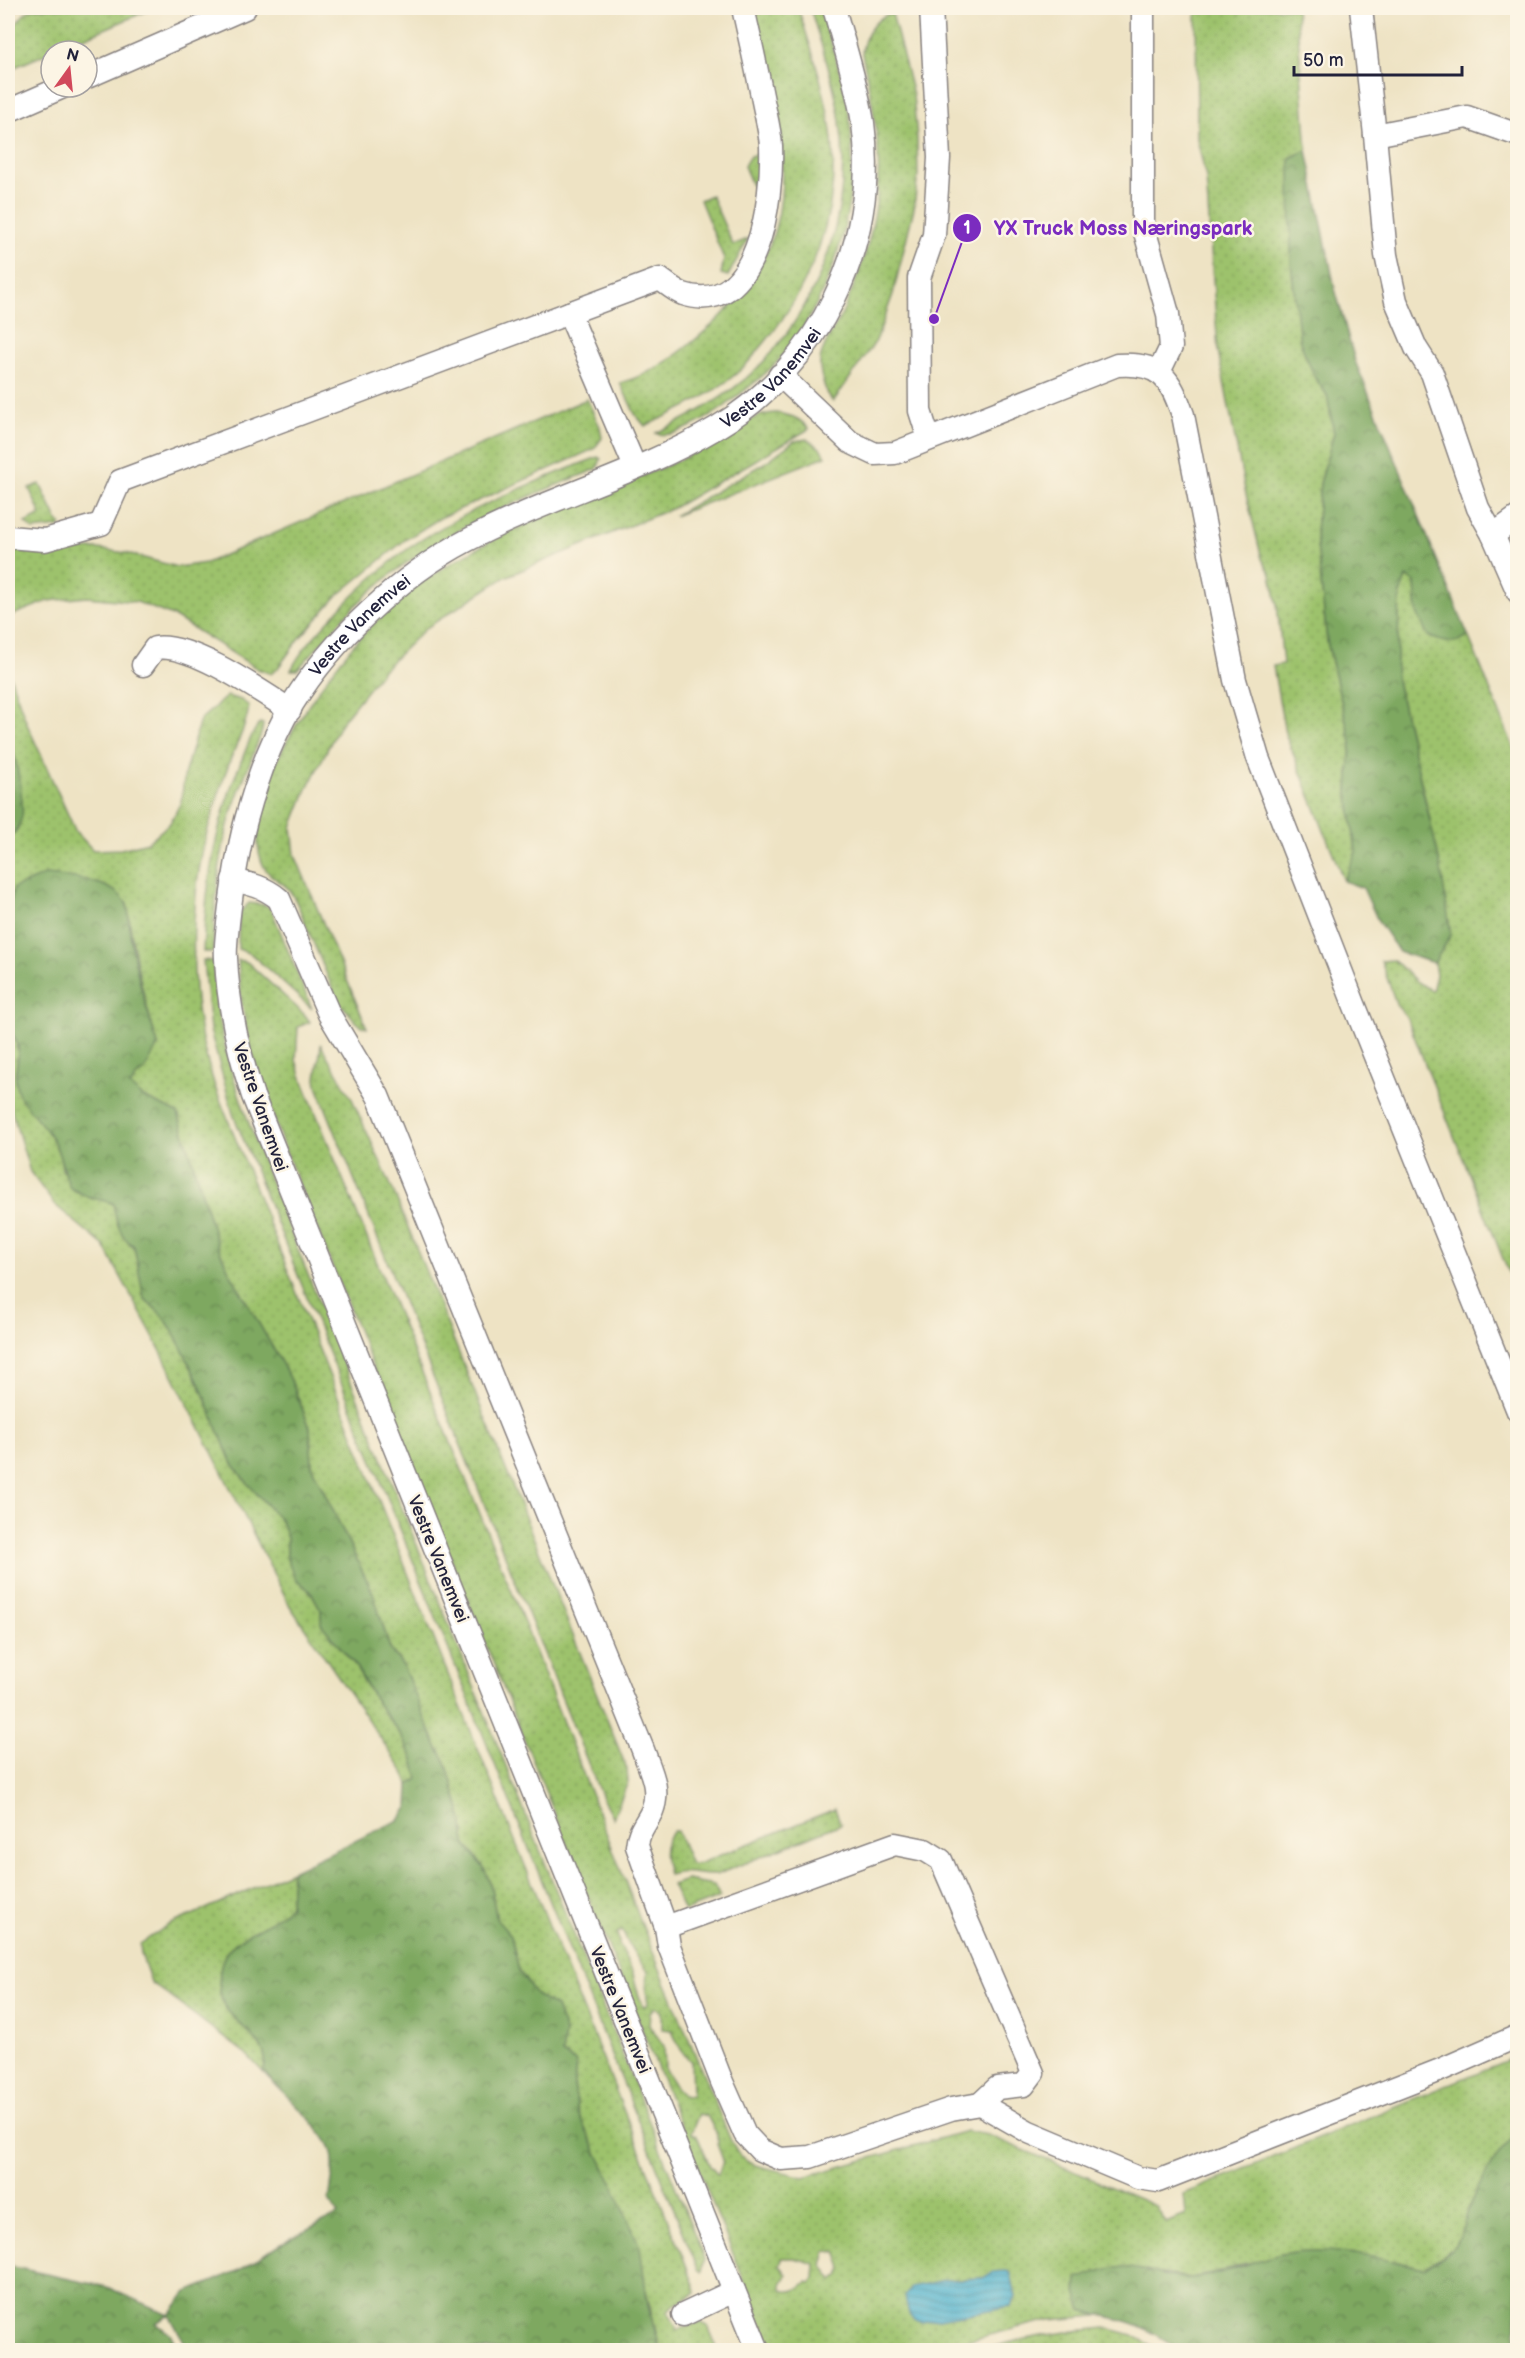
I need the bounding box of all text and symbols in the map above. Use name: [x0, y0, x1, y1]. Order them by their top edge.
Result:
north arrow: [39, 39, 99, 99]
scale bar: [1294, 39, 1462, 77]
text: N: [64, 45, 81, 67]
text: 50 m: [1303, 50, 1344, 71]
callout: YX Truck Moss Næringspark: [952, 209, 1264, 247]
text: YX Truck Moss Næringspark: [994, 217, 1253, 241]
text: 1: [963, 218, 971, 239]
street label: Vestre Vanemvei: [717, 324, 826, 433]
street label: Vestre Vanemvei: [305, 570, 415, 680]
street label: Vestre Vanemvei: [228, 1040, 292, 1174]
street label: Vestre Vanemvei: [403, 1493, 473, 1625]
street label: Vestre Vanemvei: [585, 1944, 655, 2076]

